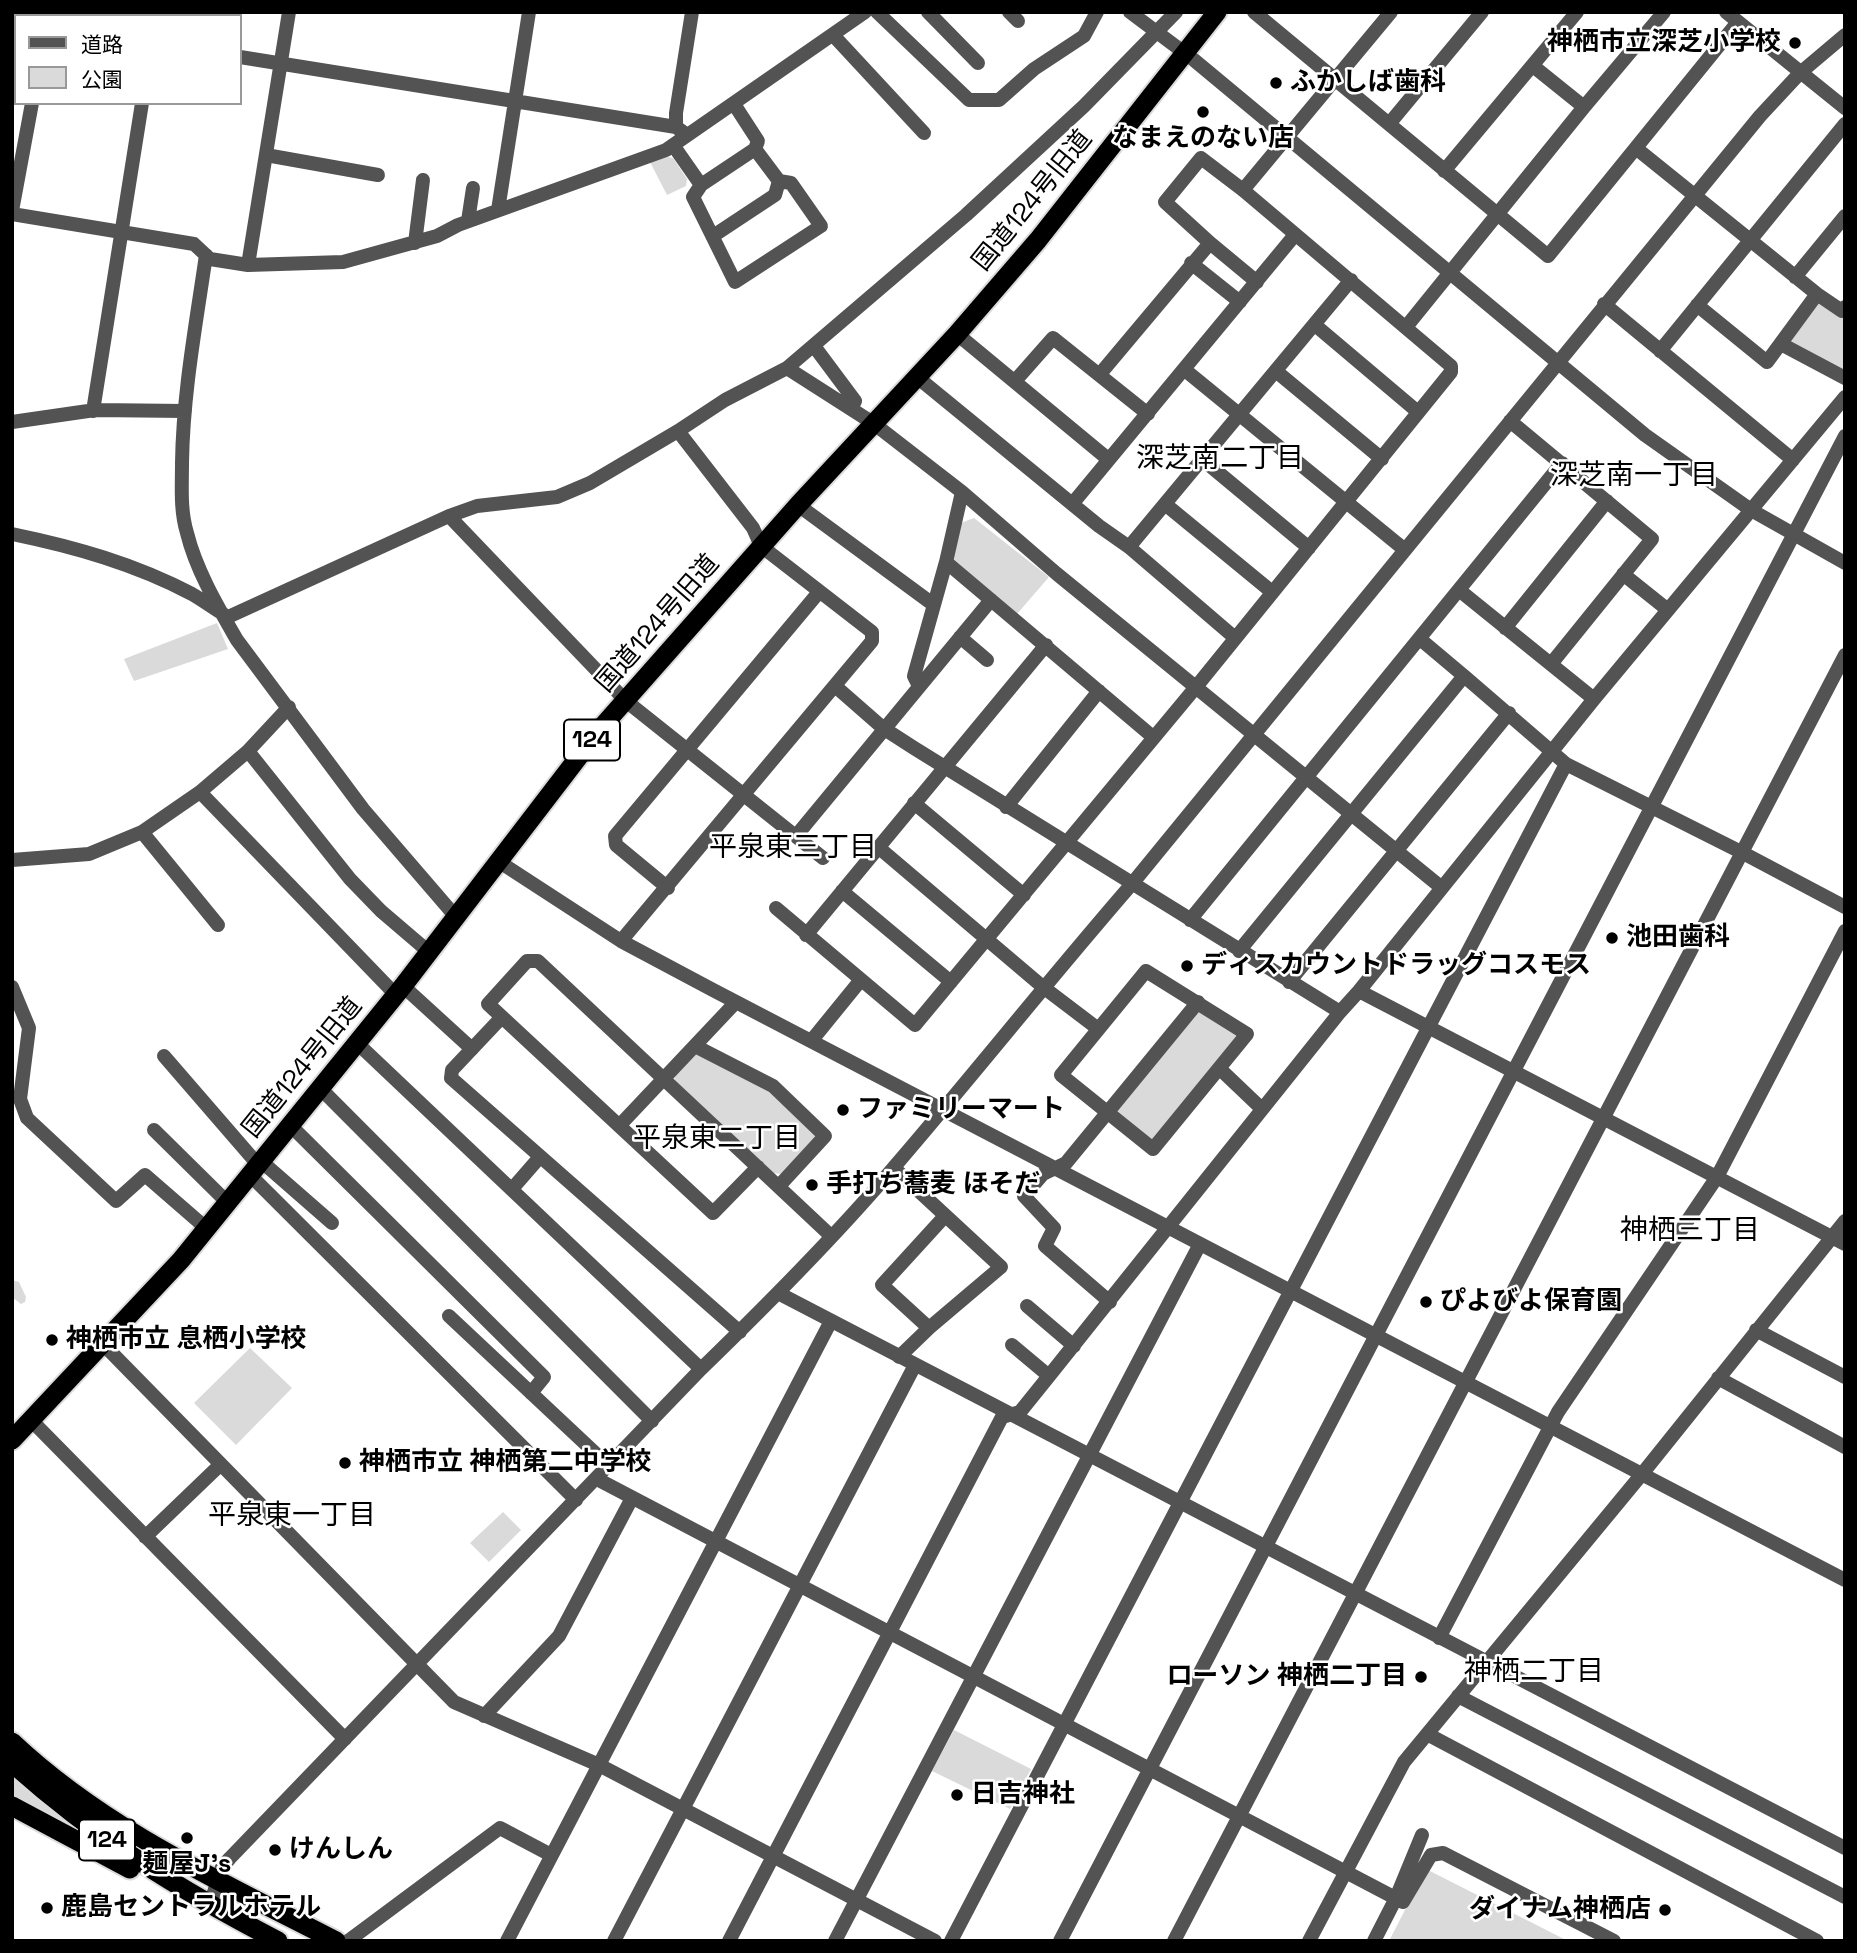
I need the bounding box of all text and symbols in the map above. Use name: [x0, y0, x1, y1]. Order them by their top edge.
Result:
legend: [14, 14, 242, 105]
place label: 神栖市立深芝小学校: [1547, 27, 1781, 59]
text: 道路: [81, 31, 123, 58]
marker: 神栖市立深芝小学校: [1787, 35, 1803, 51]
text: 公園: [81, 66, 123, 93]
place label: ふかしば歯科: [1290, 67, 1446, 99]
marker: ふかしば歯科: [1268, 75, 1284, 91]
marker: なまえのない店: [1195, 104, 1211, 120]
place label: なまえのない店: [1112, 123, 1294, 155]
street label: 国道124号旧道: [967, 124, 1099, 278]
district label: 深芝南二丁目: [1136, 442, 1304, 476]
district label: 深芝南一丁目: [1550, 459, 1718, 493]
street label: 国道124号旧道: [590, 549, 726, 699]
road number: 124: [564, 720, 620, 760]
district label: 平泉東三丁目: [709, 831, 877, 865]
place label: 池田歯科: [1626, 922, 1730, 954]
marker: 池田歯科: [1604, 930, 1620, 946]
place label: ディスカウントドラッグコスモス: [1201, 950, 1591, 982]
marker: ディスカウントドラッグコスモス: [1179, 958, 1195, 974]
street label: 国道124号旧道: [237, 991, 369, 1145]
place label: ファミリーマート: [857, 1094, 1065, 1126]
marker: ファミリーマート: [835, 1102, 851, 1118]
district label: 平泉東二丁目: [633, 1122, 801, 1156]
place label: 手打ち蕎麦 ほそだ: [826, 1169, 1041, 1201]
marker: 手打ち蕎麦 ほそだ: [804, 1177, 820, 1193]
district label: 神栖三丁目: [1620, 1214, 1760, 1248]
place label: ぴよびよ保育園: [1440, 1286, 1622, 1318]
marker: ぴよびよ保育園: [1418, 1294, 1434, 1310]
place label: 神栖市立 息栖小学校: [66, 1324, 307, 1356]
marker: 神栖市立 息栖小学校: [44, 1332, 60, 1348]
place label: 神栖市立 神栖第二中学校: [359, 1447, 652, 1479]
marker: 神栖市立 神栖第二中学校: [337, 1455, 353, 1471]
district label: 平泉東一丁目: [208, 1499, 376, 1533]
district label: 神栖二丁目: [1464, 1655, 1604, 1689]
place label: ローソン 神栖二丁目: [1166, 1661, 1407, 1693]
marker: ローソン 神栖二丁目: [1413, 1669, 1429, 1685]
place label: 日吉神社: [971, 1779, 1075, 1811]
marker: 日吉神社: [949, 1787, 965, 1803]
road number: 124: [79, 1819, 135, 1860]
marker: 麺屋J's: [179, 1830, 195, 1846]
place label: けんしん: [289, 1834, 393, 1866]
marker: けんしん: [267, 1842, 283, 1858]
place label: 麺屋J's: [143, 1849, 231, 1881]
place label: 鹿島セントラルホテル: [61, 1892, 321, 1924]
place label: ダイナム神栖店: [1469, 1894, 1651, 1926]
marker: 鹿島セントラルホテル: [39, 1900, 55, 1916]
marker: ダイナム神栖店: [1657, 1902, 1673, 1918]

